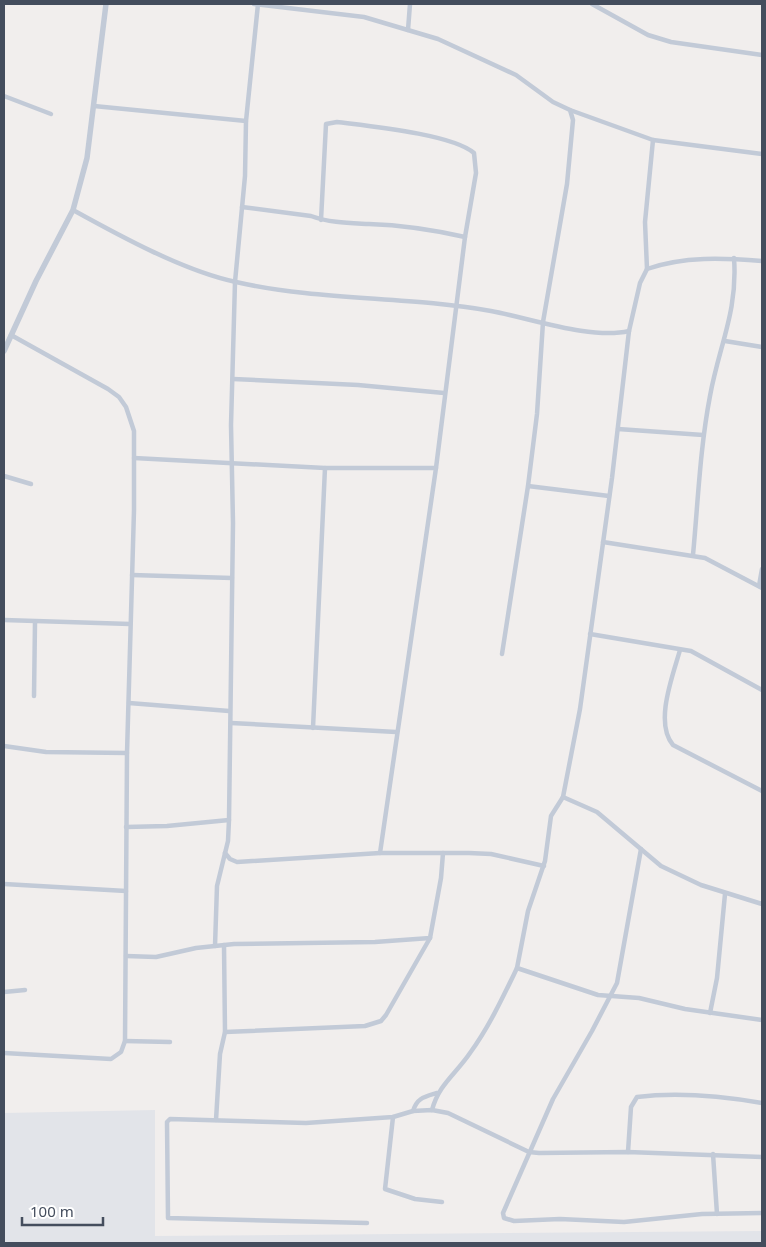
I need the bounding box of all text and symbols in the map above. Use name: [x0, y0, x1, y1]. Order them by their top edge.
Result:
scale bar: [22, 1194, 104, 1226]
text: 100 m: [30, 1201, 74, 1221]

